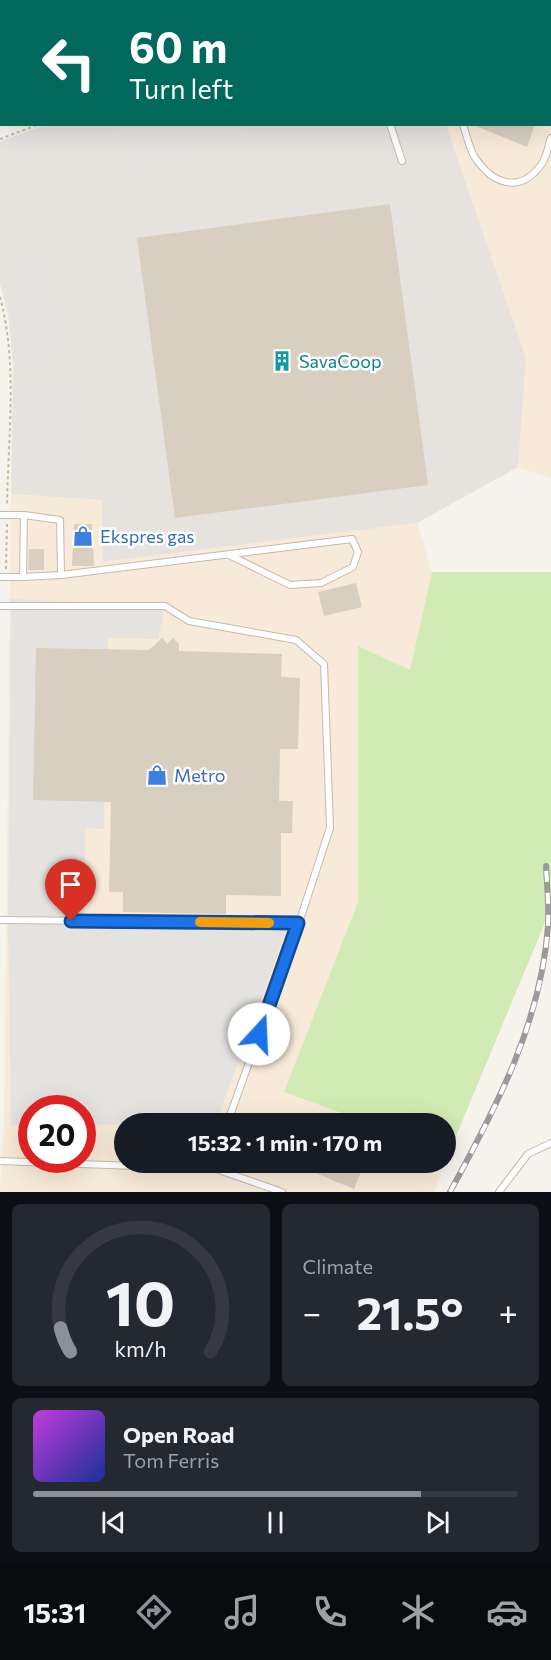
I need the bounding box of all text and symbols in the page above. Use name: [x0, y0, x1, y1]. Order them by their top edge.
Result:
text: 60 m: [129, 20, 228, 72]
icon: left: [30, 24, 108, 102]
text: Turn left: [129, 72, 233, 105]
building icon: SavaCoop: [270, 349, 294, 373]
place label: SavaCoop: [299, 350, 382, 372]
shop icon: Ekspres gas: [71, 524, 95, 548]
place label: Ekspres gas: [100, 525, 195, 547]
shop icon: Metro: [145, 763, 169, 787]
place label: Metro: [174, 764, 226, 786]
pin: [45, 859, 96, 921]
icon: arrive: [54, 868, 87, 901]
position arrow: [227, 1002, 291, 1066]
speed limit sign: 20: [18, 1095, 96, 1173]
text: 15:32 · 1 min · 170 m: [188, 1129, 382, 1156]
text: Climate: [303, 1254, 373, 1278]
text: 10: [106, 1263, 176, 1339]
text: 21.5°: [356, 1284, 463, 1339]
text: −: [303, 1291, 321, 1332]
text: +: [499, 1291, 518, 1332]
text: km/h: [115, 1335, 167, 1361]
text: Open Road: [123, 1421, 234, 1448]
text: Tom Ferris: [123, 1448, 219, 1472]
icon: previous: [97, 1506, 130, 1539]
icon: pause: [259, 1506, 292, 1539]
icon: next: [421, 1506, 454, 1539]
icon: directions: [133, 1591, 175, 1633]
icon: music: [221, 1591, 263, 1633]
icon: phone: [309, 1591, 351, 1633]
icon: climate: [397, 1591, 439, 1633]
icon: car: [486, 1591, 528, 1633]
text: 15:31: [23, 1596, 86, 1629]

